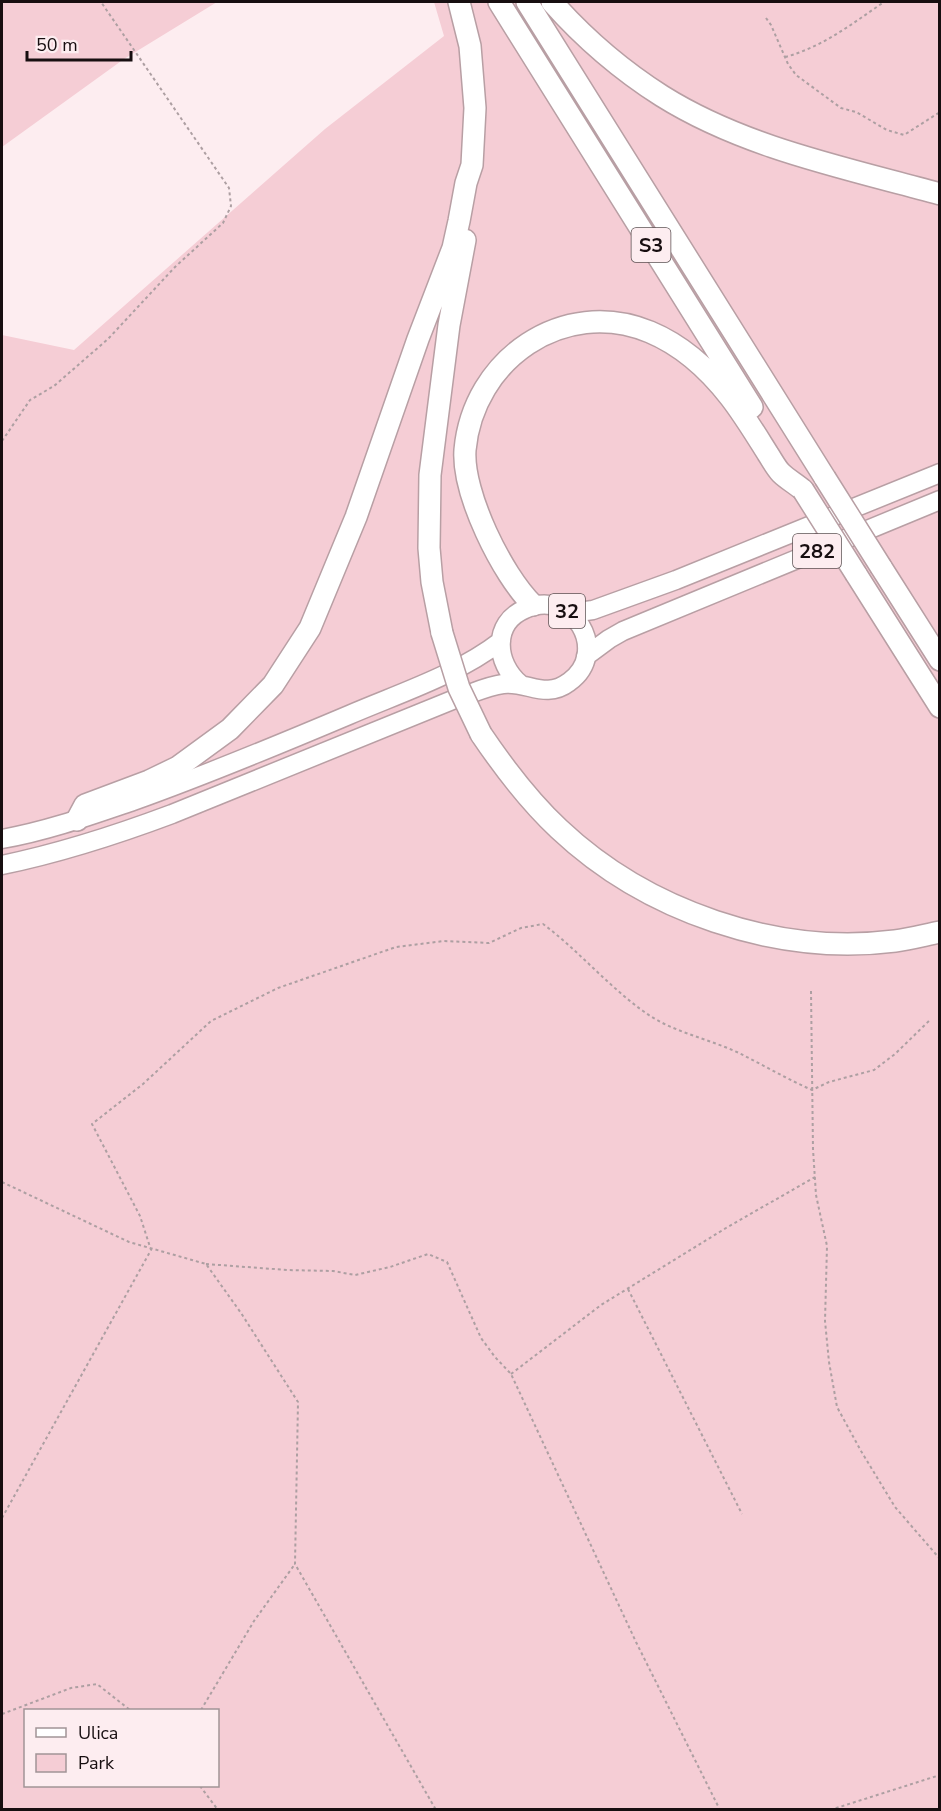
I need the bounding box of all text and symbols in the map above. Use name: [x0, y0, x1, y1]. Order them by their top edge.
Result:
scale bar: [27, 24, 130, 62]
text: 50 m: [36, 33, 78, 57]
road number: S3: [632, 228, 670, 262]
road number: 282: [793, 534, 841, 568]
road number: 32: [549, 594, 585, 628]
legend: [24, 1709, 219, 1787]
text: Ulica: [78, 1721, 118, 1745]
text: Park: [78, 1751, 115, 1775]

